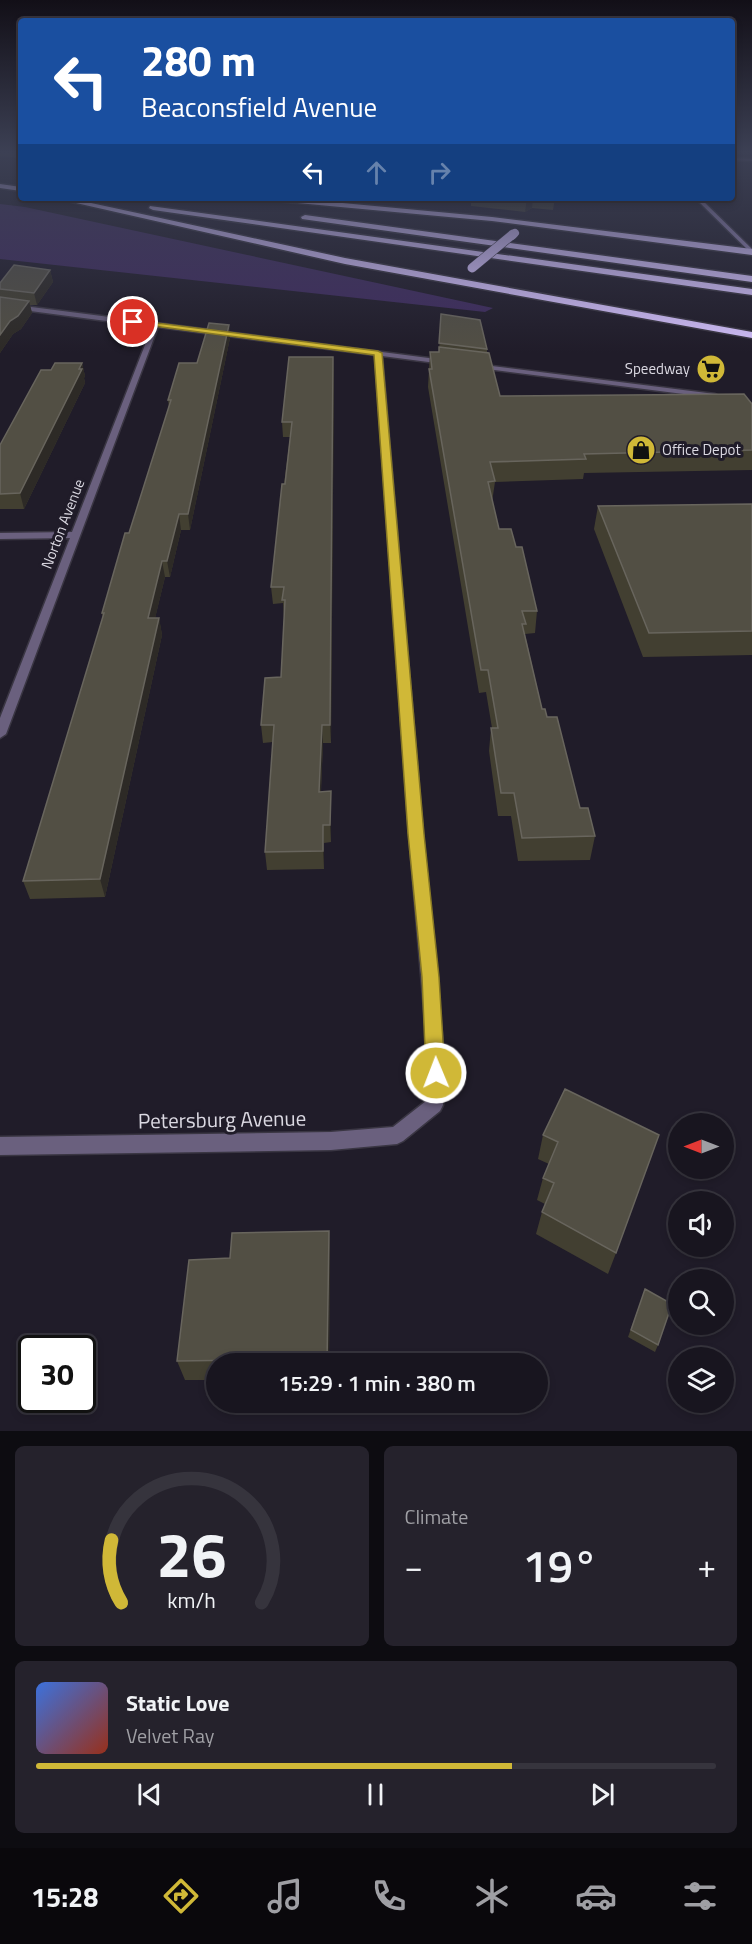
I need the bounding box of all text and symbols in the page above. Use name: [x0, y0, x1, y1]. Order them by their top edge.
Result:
text: 280 m: [141, 28, 256, 92]
icon: left: [42, 42, 120, 120]
text: Beaconsfield Avenue: [141, 86, 377, 127]
icon: left: [297, 156, 330, 189]
icon: ahead: [360, 156, 393, 189]
icon: right: [423, 156, 456, 189]
pin: [107, 296, 158, 347]
icon: arrive: [116, 305, 149, 338]
supermarket icon: Speedway: [695, 353, 727, 385]
place label: Speedway: [625, 357, 690, 380]
shop icon: Office Depot: [625, 434, 657, 466]
place label: Office Depot: [662, 438, 741, 461]
street label: Norton Avenue: [35, 476, 90, 572]
position arrow: [404, 1041, 468, 1105]
street label: Petersburg Avenue: [138, 1102, 306, 1136]
north arrow: [668, 1113, 734, 1179]
map controls: [668, 1113, 734, 1413]
button: sound: [668, 1191, 734, 1257]
button: search: [668, 1269, 734, 1335]
speed limit sign: 30: [18, 1335, 96, 1413]
button: layers: [668, 1347, 734, 1413]
text: 15:29 · 1 min · 380 m: [278, 1366, 476, 1400]
text: Climate: [405, 1501, 468, 1532]
text: 26: [157, 1506, 227, 1601]
text: 19°: [522, 1531, 598, 1599]
text: −: [405, 1541, 423, 1591]
text: +: [698, 1541, 716, 1591]
text: km/h: [167, 1584, 216, 1616]
text: Static Love: [126, 1686, 229, 1720]
text: Velvet Ray: [126, 1720, 215, 1751]
icon: previous: [133, 1778, 166, 1811]
icon: pause: [359, 1778, 392, 1811]
icon: next: [586, 1778, 619, 1811]
icon: directions: [160, 1875, 202, 1917]
icon: music: [264, 1875, 306, 1917]
icon: phone: [368, 1875, 410, 1917]
icon: climate: [471, 1875, 513, 1917]
icon: car: [575, 1875, 617, 1917]
icon: filters: [679, 1875, 721, 1917]
text: 15:28: [31, 1876, 98, 1917]

